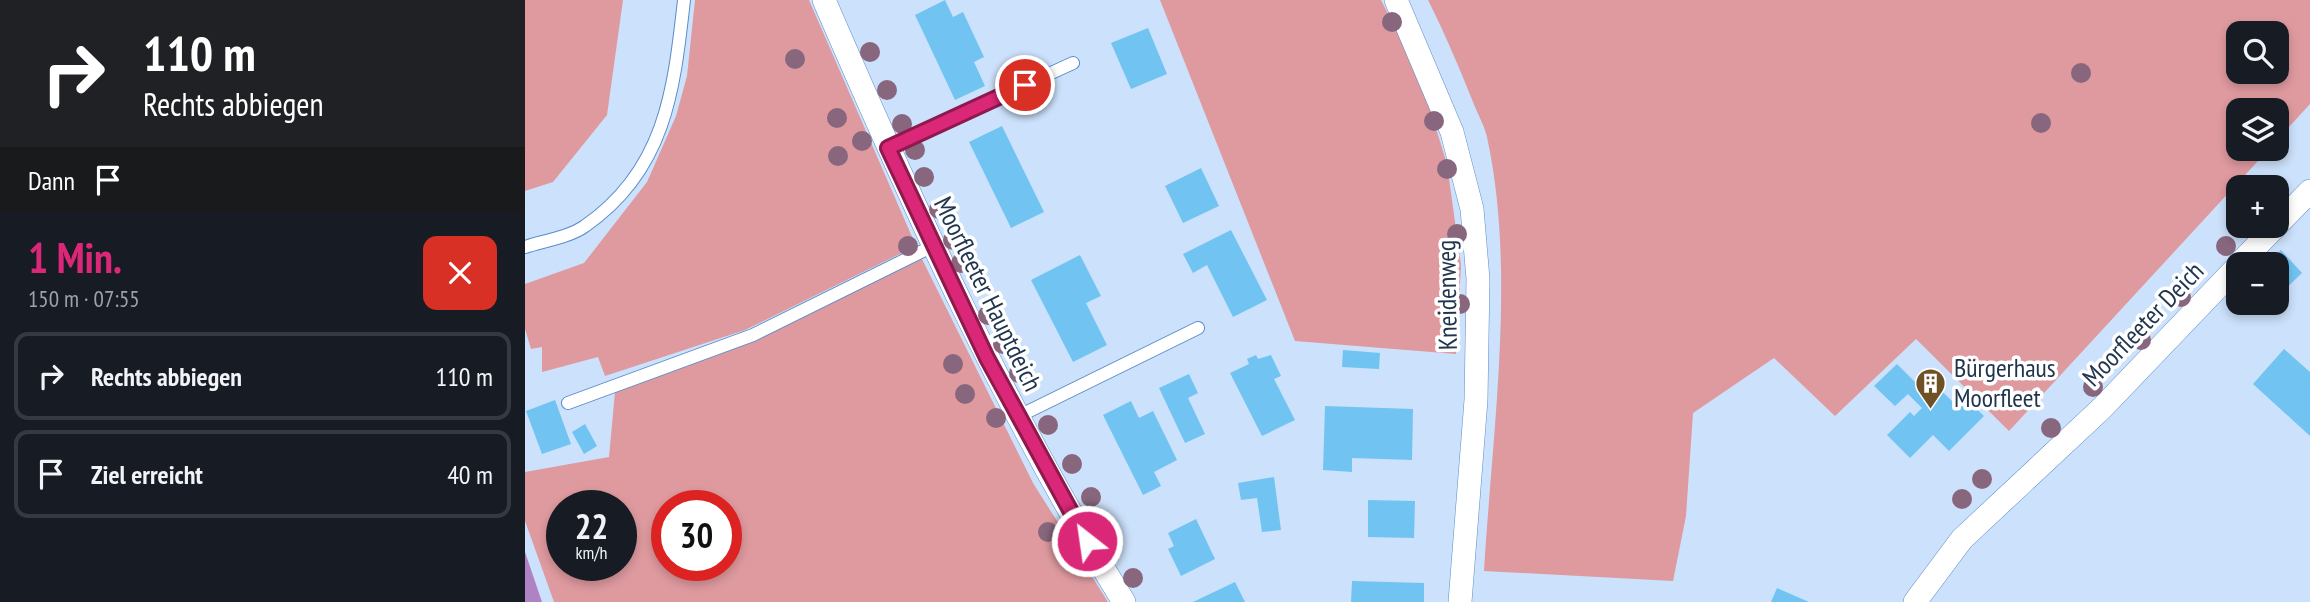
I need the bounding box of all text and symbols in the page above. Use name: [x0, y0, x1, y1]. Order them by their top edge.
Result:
text: 110 m: [143, 21, 256, 85]
map controls: [2226, 21, 2289, 315]
button: search: [2226, 21, 2289, 84]
icon: right: [28, 28, 119, 119]
pin: [995, 55, 1055, 115]
icon: arrive: [1006, 66, 1044, 104]
text: Rechts abbiegen: [143, 83, 324, 125]
button: layers: [2226, 98, 2289, 161]
icon: arrive: [89, 161, 127, 199]
text: Dann: [28, 164, 75, 197]
button: +: [2226, 175, 2289, 238]
street label: Moorfleeter Hauptdeich: [927, 191, 1050, 396]
text: 1 Min.: [28, 230, 122, 285]
button: close: [423, 236, 497, 310]
street label: Kneidenweg: [1429, 240, 1464, 350]
button: −: [2226, 252, 2289, 315]
street label: Moorfleeter Deich: [2075, 254, 2210, 393]
text: 150 m · 07:55: [28, 284, 140, 313]
place label: Bürgerhaus Moorfleet: [1954, 351, 2056, 414]
icon: right: [32, 357, 70, 395]
text: Rechts abbiegen: [91, 360, 242, 393]
text: 110 m: [435, 360, 493, 393]
building icon: Bürgerhaus Moorfleet: [1914, 366, 1948, 410]
icon: arrive: [32, 455, 70, 493]
text: Ziel erreicht: [91, 458, 203, 491]
text: 40 m: [447, 458, 493, 491]
speed limit sign: 30: [651, 490, 742, 581]
text: 22: [575, 503, 608, 549]
position arrow: [1050, 504, 1124, 578]
text: km/h: [576, 541, 607, 564]

